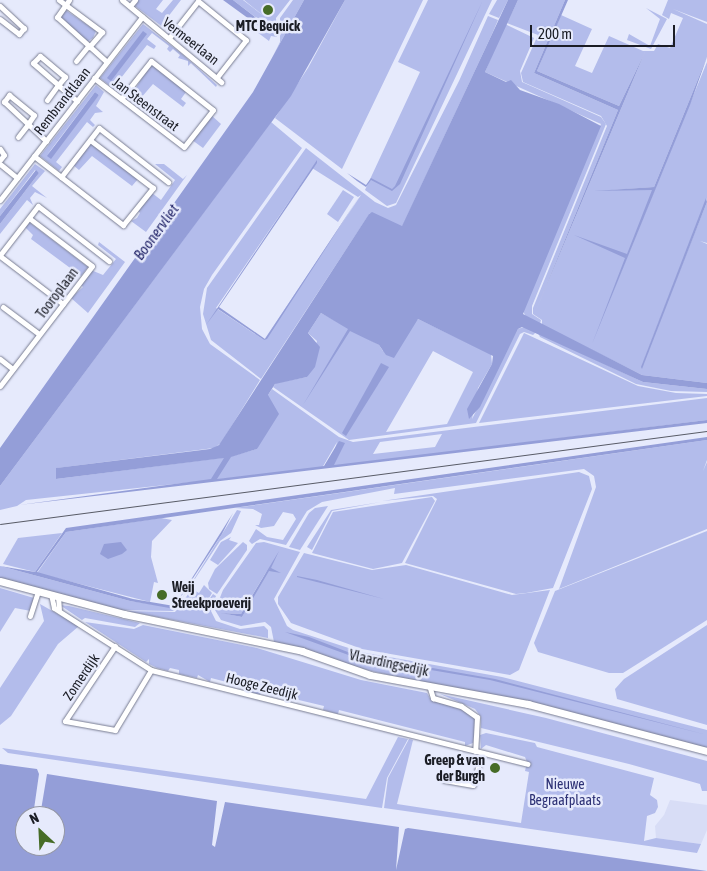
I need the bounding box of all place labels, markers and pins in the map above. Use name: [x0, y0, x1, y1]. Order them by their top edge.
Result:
marker: MTC Bequick: [262, 4, 274, 16]
place label: MTC Bequick: [236, 18, 300, 34]
place label: Weij Streekproeverij: [172, 579, 251, 612]
marker: Weij Streekproeverij: [156, 589, 168, 601]
place label: Greep & van der Burgh: [424, 752, 485, 784]
marker: Greep & van der Burgh: [489, 762, 501, 774]

